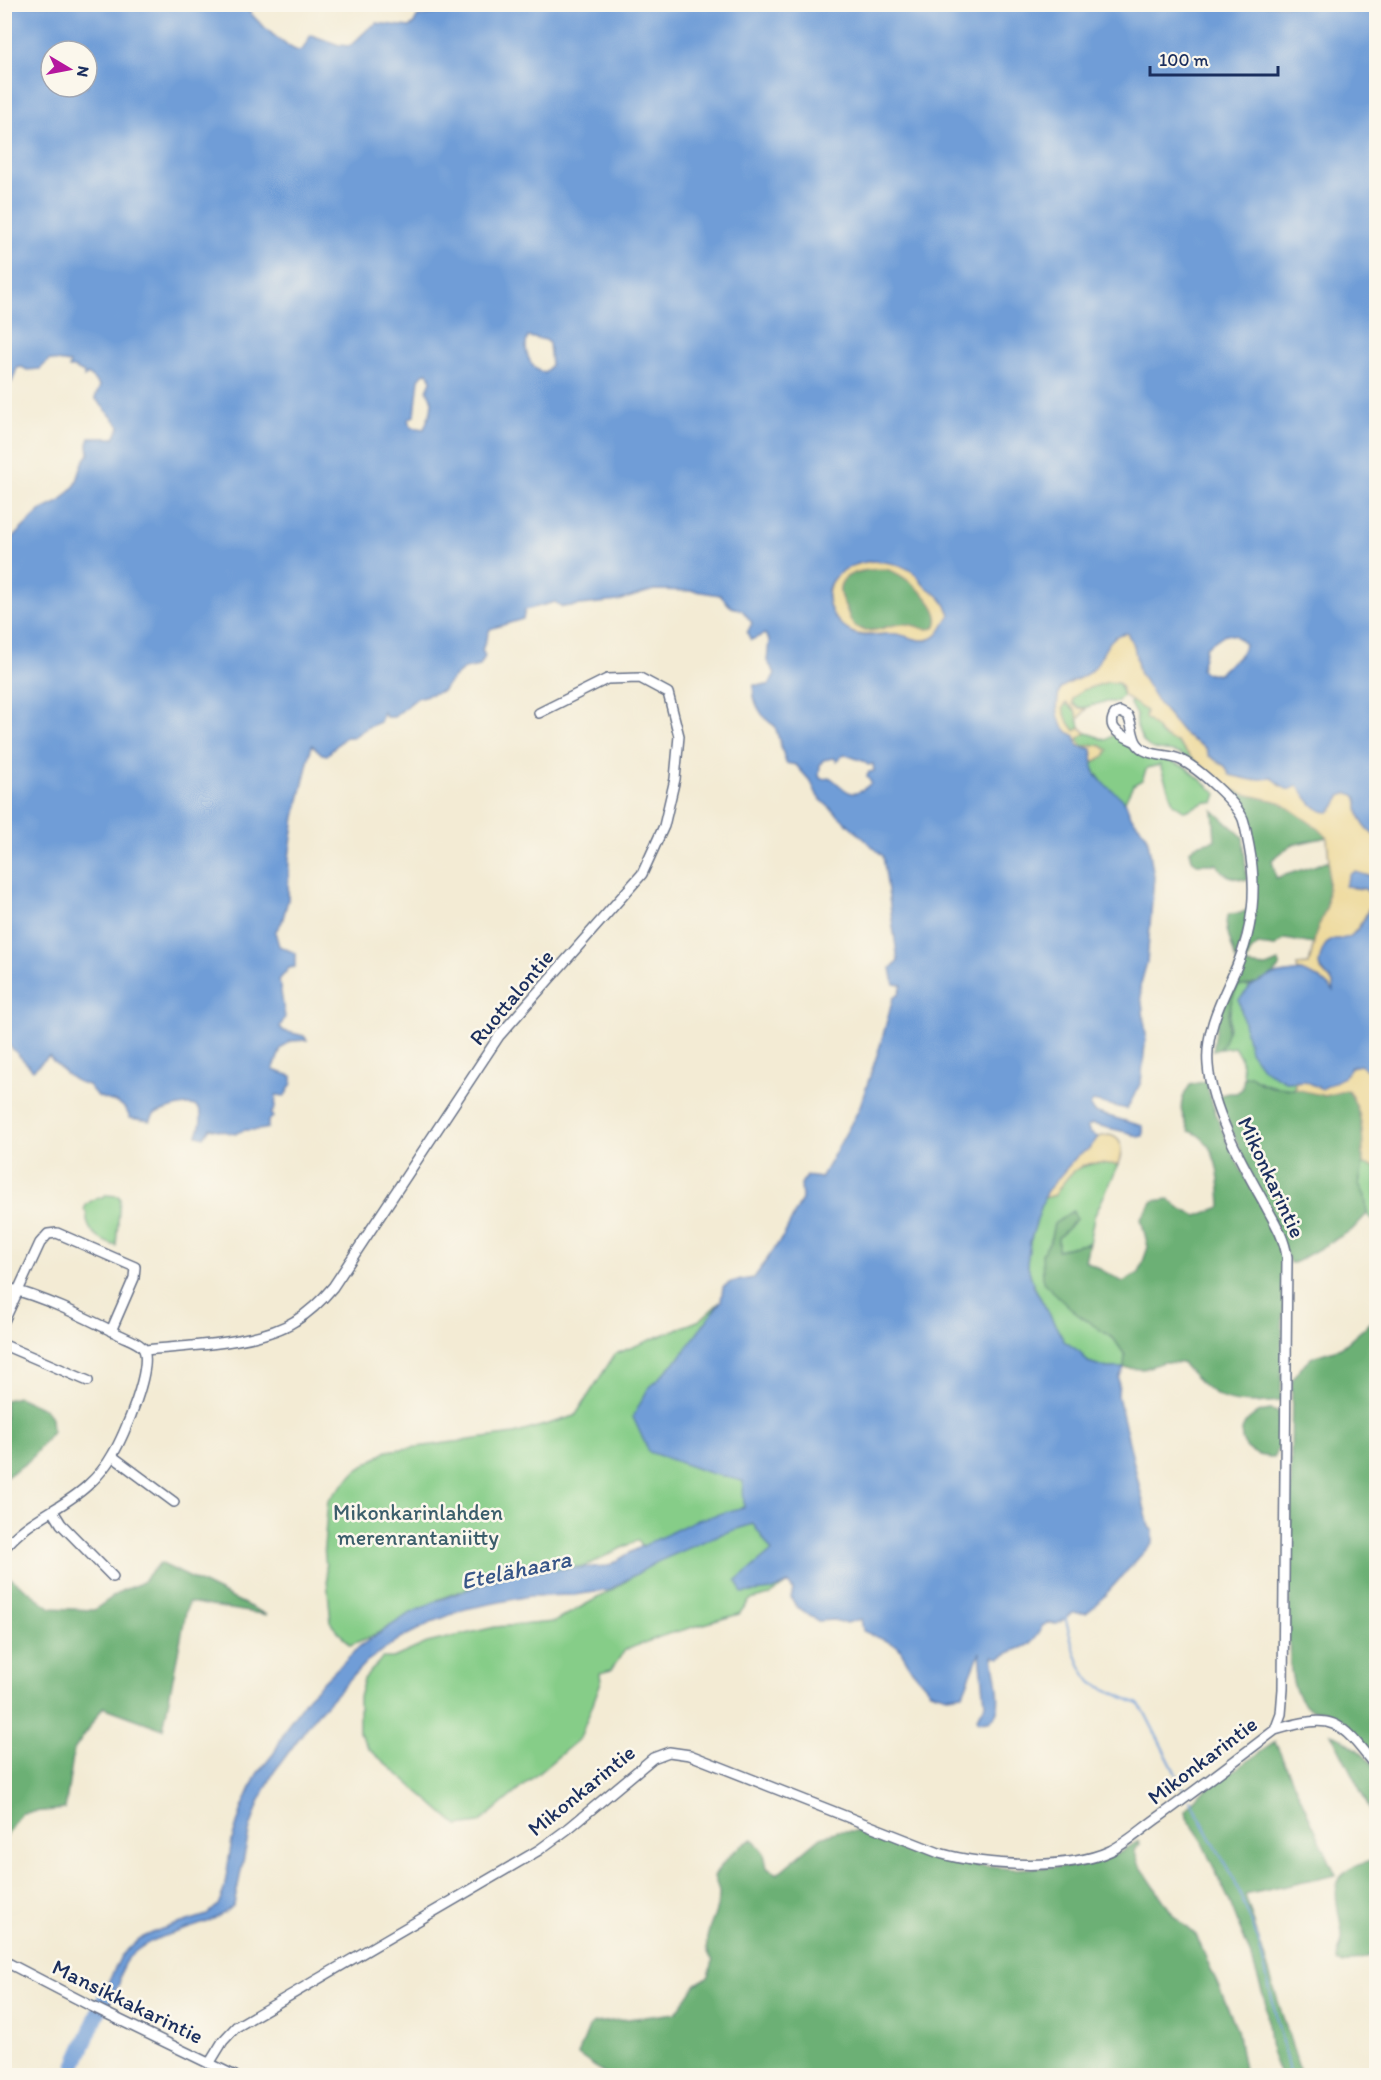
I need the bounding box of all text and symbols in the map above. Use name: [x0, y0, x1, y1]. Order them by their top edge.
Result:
north arrow: [39, 39, 99, 99]
scale bar: [1150, 39, 1278, 77]
text: 100 m: [1159, 49, 1209, 71]
text: N: [73, 65, 94, 78]
street label: Ruottalontie: [463, 944, 559, 1051]
street label: Mikonkarintie: [1232, 1112, 1311, 1242]
park label: Mikonkarinlahden merenrantaniitty: [333, 1499, 503, 1551]
water label: Etelähaara: [458, 1544, 574, 1595]
street label: Mikonkarintie: [1142, 1710, 1263, 1810]
street label: Mikonkarintie: [522, 1739, 641, 1842]
street label: Mansikkakarintie: [48, 1953, 208, 2050]

